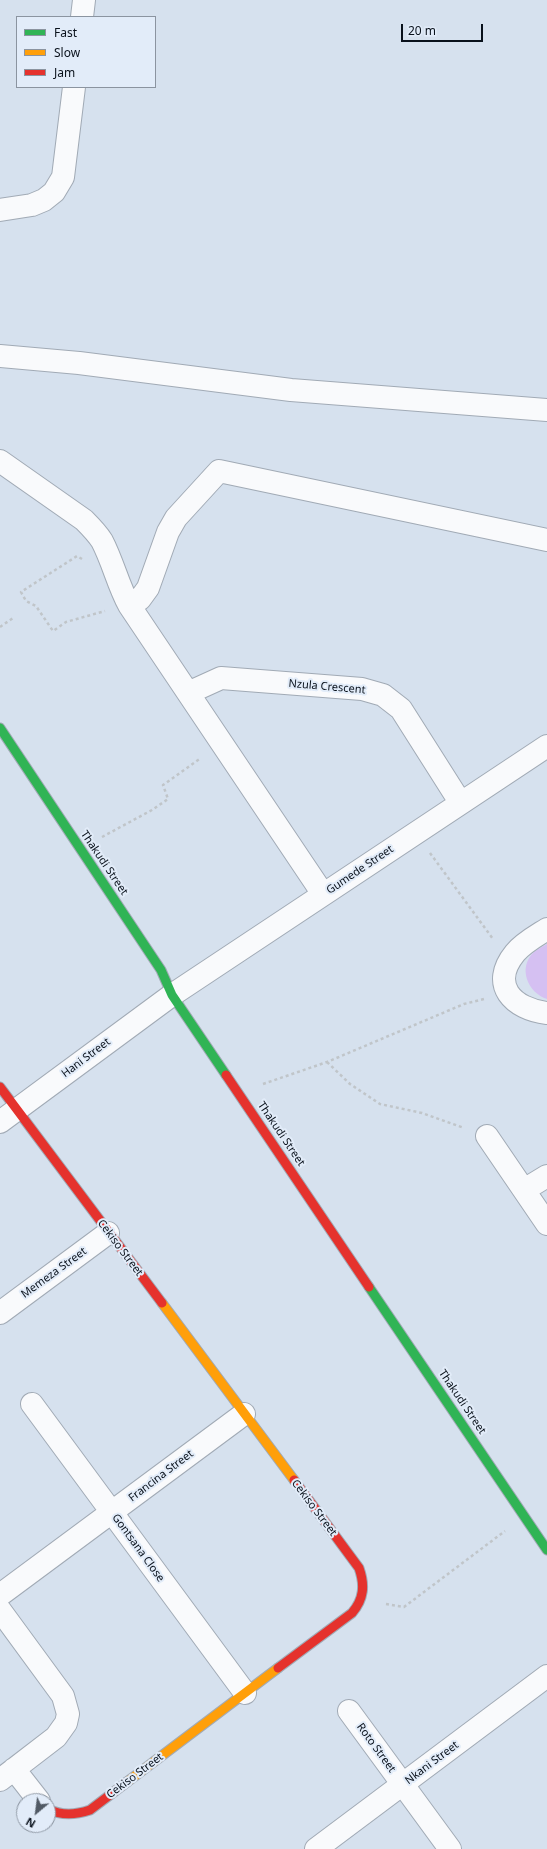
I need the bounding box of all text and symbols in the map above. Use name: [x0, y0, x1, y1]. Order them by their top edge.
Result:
legend: [16, 16, 156, 88]
scale bar: [403, 16, 485, 42]
text: 20 m: [408, 22, 436, 39]
text: Fast: [54, 24, 77, 41]
text: Slow: [54, 44, 80, 61]
text: Jam: [54, 64, 75, 81]
street label: Nzula Crescent: [288, 677, 366, 697]
street label: Thakudi Street: [78, 828, 130, 898]
street label: Gumede Street: [324, 843, 396, 897]
street label: Hani Street: [59, 1035, 113, 1081]
street label: Thakudi Street: [255, 1099, 307, 1169]
street label: Cekiso Street: [94, 1217, 146, 1279]
street label: Memeza Street: [19, 1245, 89, 1301]
street label: Thakudi Street: [436, 1367, 488, 1437]
street label: Francina Street: [126, 1447, 196, 1505]
street label: Cekiso Street: [288, 1477, 340, 1539]
street label: Gontsana Close: [109, 1512, 167, 1584]
street label: Roto Street: [354, 1721, 398, 1775]
street label: Nkani Street: [403, 1739, 461, 1787]
street label: Cekiso Street: [104, 1750, 166, 1802]
north arrow: [16, 1793, 56, 1833]
text: N: [23, 1814, 38, 1832]

